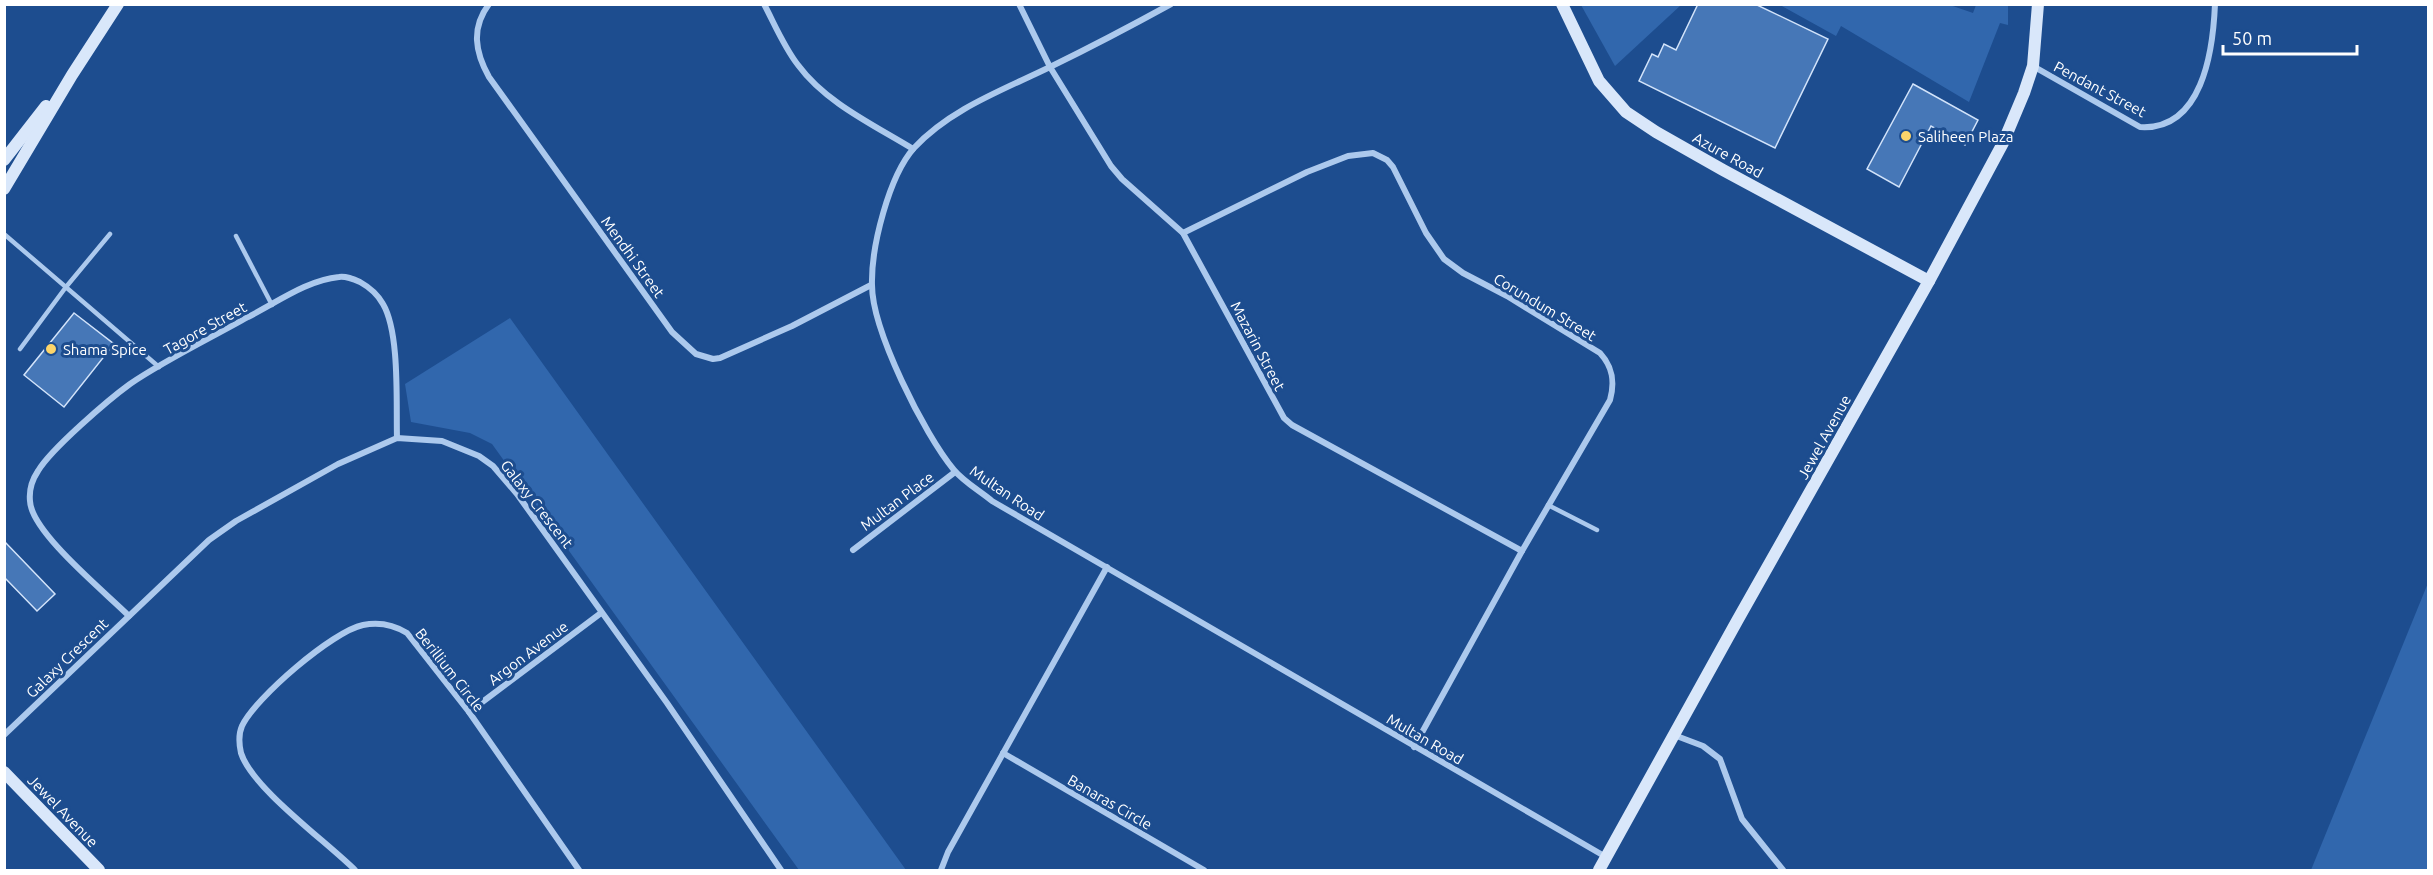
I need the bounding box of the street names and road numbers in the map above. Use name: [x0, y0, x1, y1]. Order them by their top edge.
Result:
street label: Pendant Street: [2051, 58, 2149, 120]
street label: Azure Road: [1690, 129, 1766, 181]
street label: Mendhi Street: [598, 213, 668, 301]
street label: Corundum Street: [1491, 270, 1599, 344]
street label: Tagore Street: [161, 298, 249, 358]
street label: Mazarin Street: [1227, 299, 1289, 394]
street label: Jewel Avenue: [1794, 392, 1854, 482]
street label: Galaxy Crescent: [497, 457, 577, 551]
street label: Multan Road: [967, 462, 1047, 524]
street label: Multan Place: [857, 468, 937, 534]
street label: Galaxy Crescent: [23, 615, 111, 701]
street label: Argon Avenue: [485, 618, 571, 688]
street label: Berillium Circle: [412, 625, 488, 715]
street label: Multan Road: [1384, 710, 1466, 768]
street label: Jewel Avenue: [24, 771, 102, 851]
street label: Banaras Circle: [1065, 771, 1155, 833]

